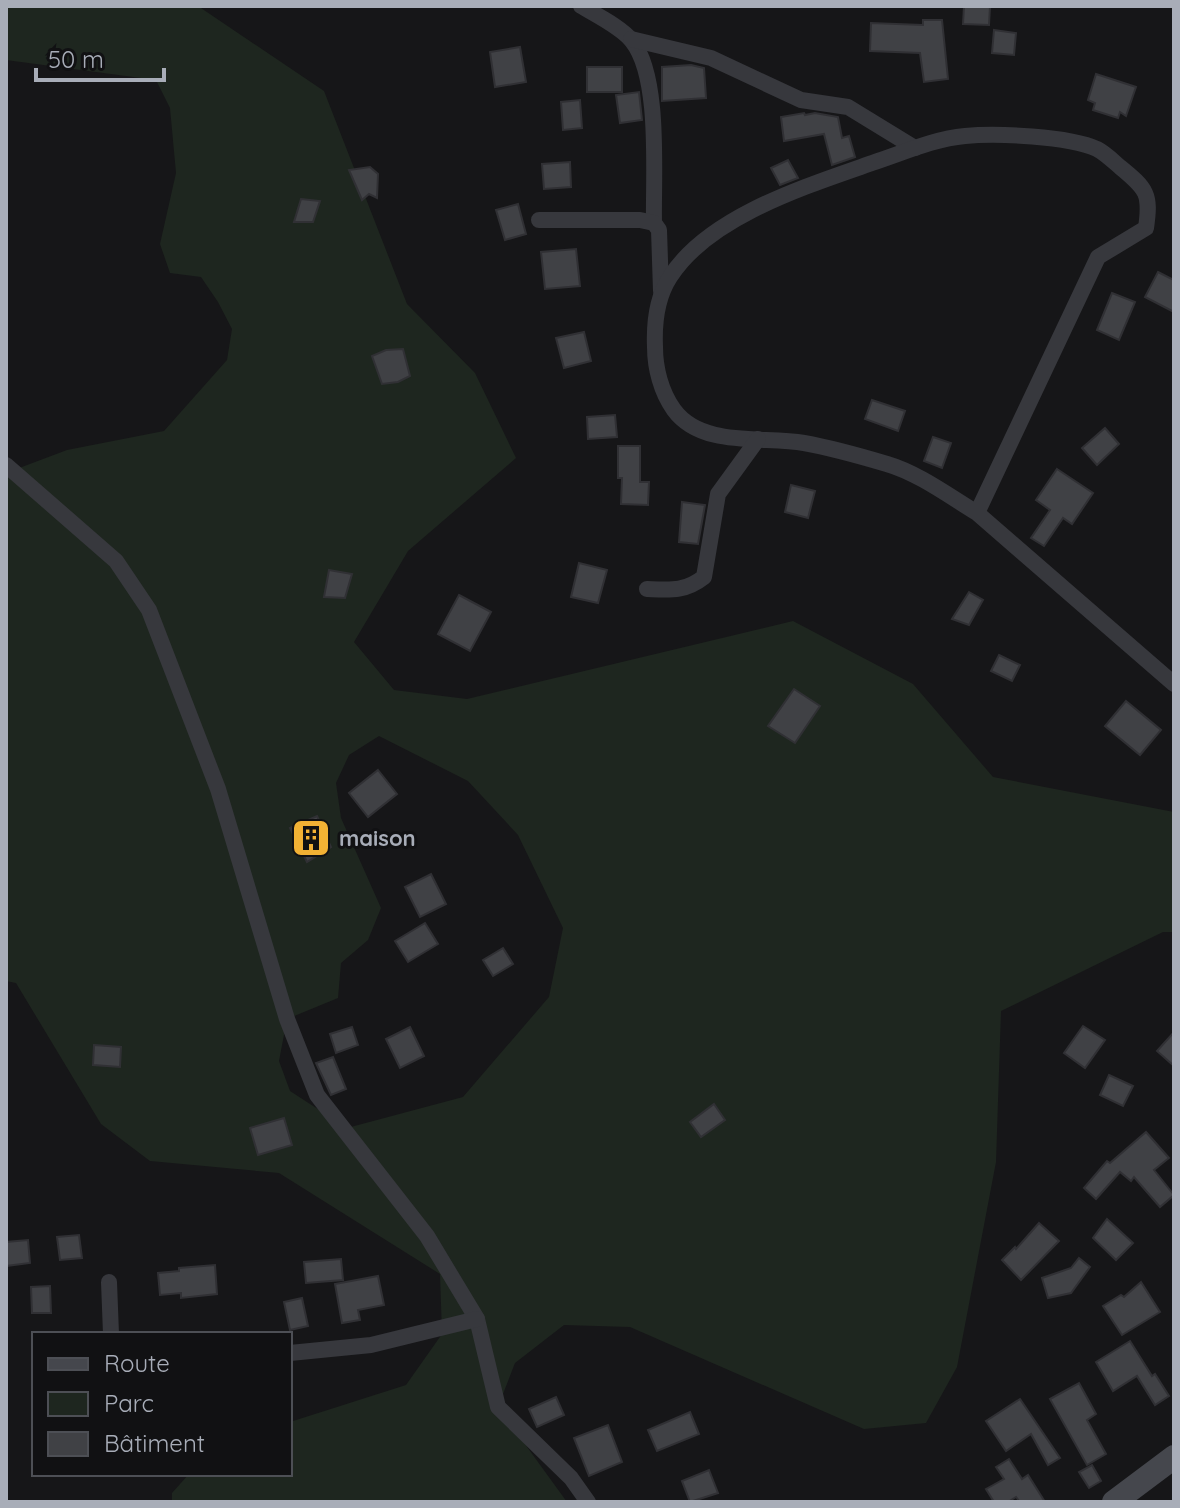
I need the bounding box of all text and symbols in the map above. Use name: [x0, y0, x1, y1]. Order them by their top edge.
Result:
scale bar: [36, 32, 164, 82]
text: 50 m: [48, 44, 104, 74]
building icon: maison: [290, 817, 332, 859]
place label: maison: [339, 824, 416, 852]
legend: [32, 1332, 292, 1476]
text: Route: [104, 1348, 170, 1378]
text: Parc: [104, 1388, 154, 1418]
text: Bâtiment: [104, 1428, 205, 1458]

